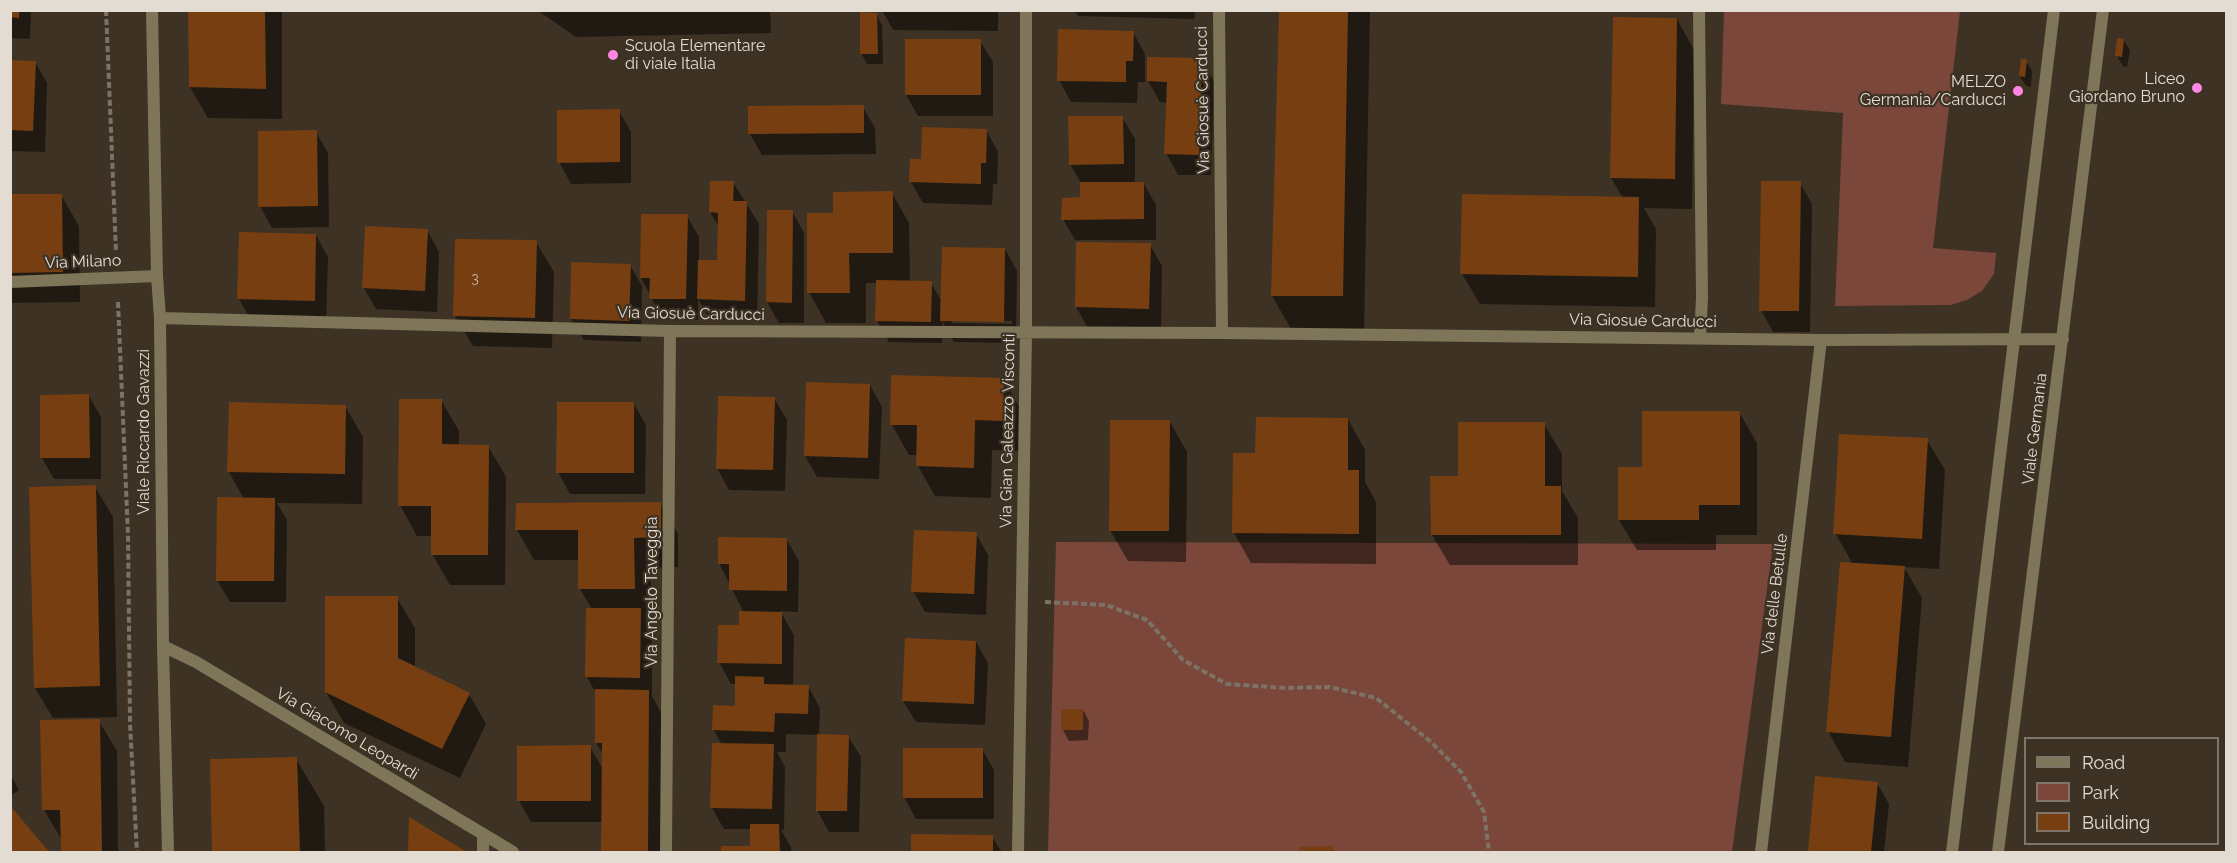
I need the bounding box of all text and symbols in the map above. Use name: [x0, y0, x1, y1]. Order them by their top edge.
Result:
street label: Via Giosuè Carducci: [1192, 26, 1214, 174]
place label: Scuola Elementare di viale Italia: [625, 36, 765, 74]
marker: Scuola Elementare di viale Italia: [606, 48, 620, 62]
place label: Liceo Giordano Bruno: [2069, 69, 2185, 107]
place label: MELZO Germania/Carducci: [1860, 72, 2006, 110]
marker: Liceo Giordano Bruno: [2190, 81, 2204, 95]
marker: MELZO Germania/Carducci: [2011, 84, 2025, 98]
street label: Via Milano: [44, 251, 122, 273]
house number: 3: [471, 271, 479, 287]
street label: Via Giosuè Carducci: [617, 303, 765, 325]
street label: Via Giosuè Carducci: [1569, 310, 1717, 332]
street label: Via Gian Galeazzo Visconti: [997, 334, 1019, 528]
street label: Viale Riccardo Gavazzi: [134, 349, 154, 515]
street label: Viale Germania: [2019, 372, 2051, 486]
street label: Via Angelo Taveggia: [642, 517, 662, 667]
street label: Via delle Betulle: [1758, 532, 1792, 656]
street label: Via Giacomo Leopardi: [272, 684, 422, 784]
legend: [2024, 737, 2219, 845]
text: Road: [2082, 752, 2125, 773]
text: Park: [2082, 782, 2119, 803]
text: Building: [2082, 812, 2150, 833]

